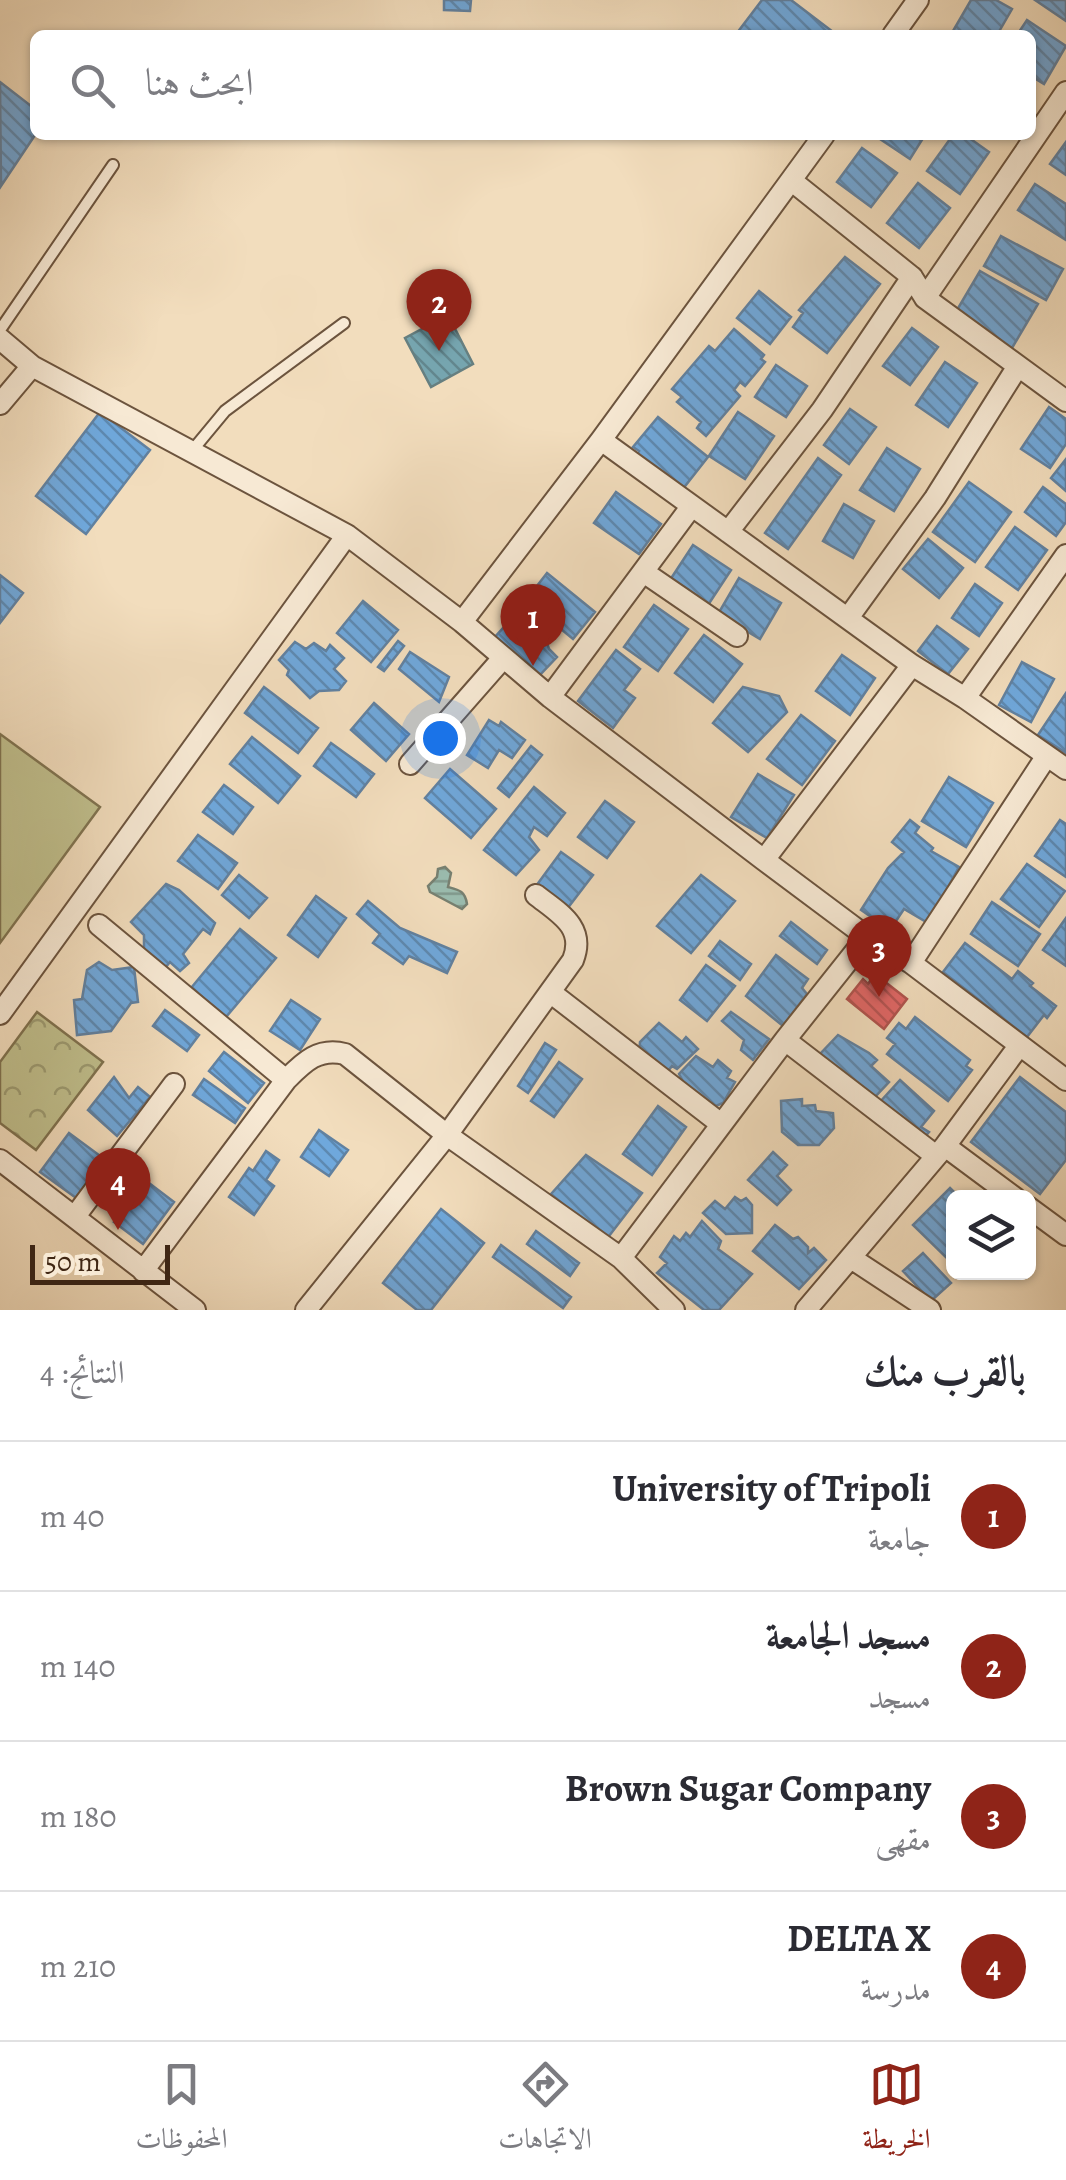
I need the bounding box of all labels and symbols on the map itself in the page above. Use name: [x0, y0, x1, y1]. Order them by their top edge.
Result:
pin: 2: [406, 268, 472, 351]
pin: 1: [500, 584, 566, 666]
your location: [415, 713, 466, 764]
pin: 3: [846, 914, 912, 997]
pin: 4: [86, 1148, 150, 1230]
scale bar: [30, 1240, 170, 1284]

